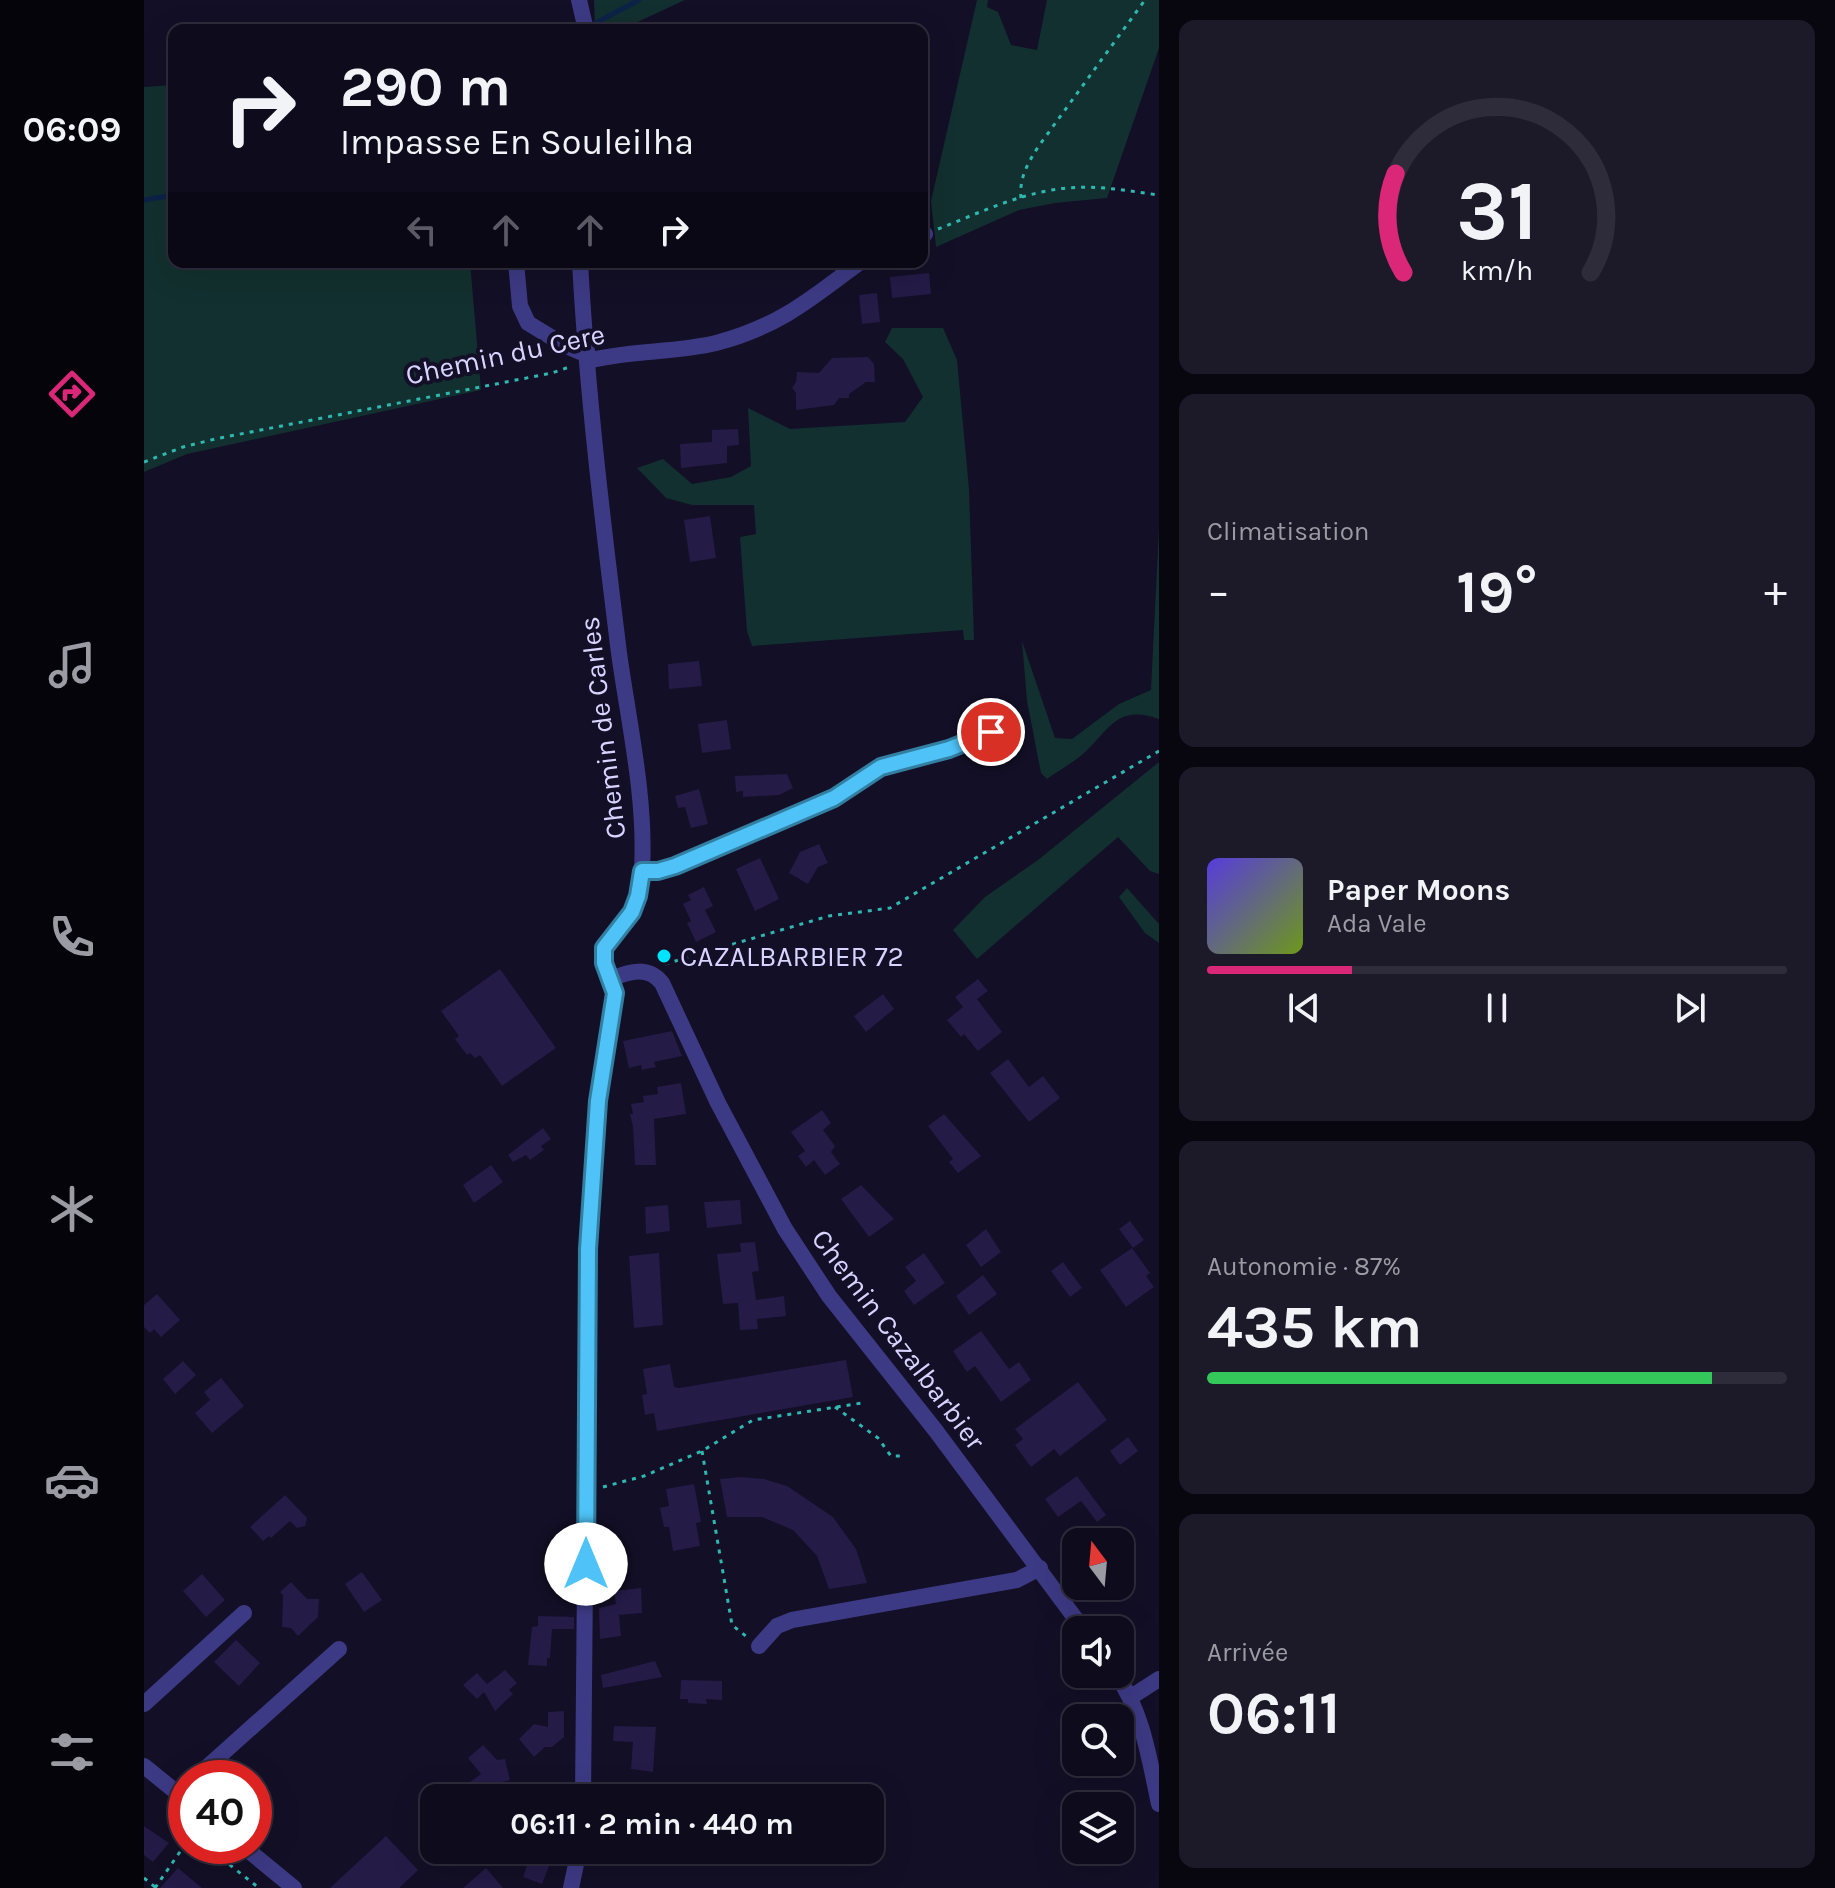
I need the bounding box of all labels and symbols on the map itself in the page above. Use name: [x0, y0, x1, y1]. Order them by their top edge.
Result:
street label: Chemin du Cere: [403, 317, 608, 392]
street label: Chemin de Carles: [572, 615, 633, 841]
pin: [957, 698, 1025, 766]
place label: CAZALBARBIER 72: [680, 940, 904, 973]
marker: CAZALBARBIER 72: [655, 947, 673, 965]
street label: Chemin Cazalbarbier: [805, 1223, 993, 1457]
position arrow: [544, 1522, 628, 1606]
north arrow: [1062, 1528, 1134, 1600]
speed limit sign: 40: [168, 1760, 272, 1864]

